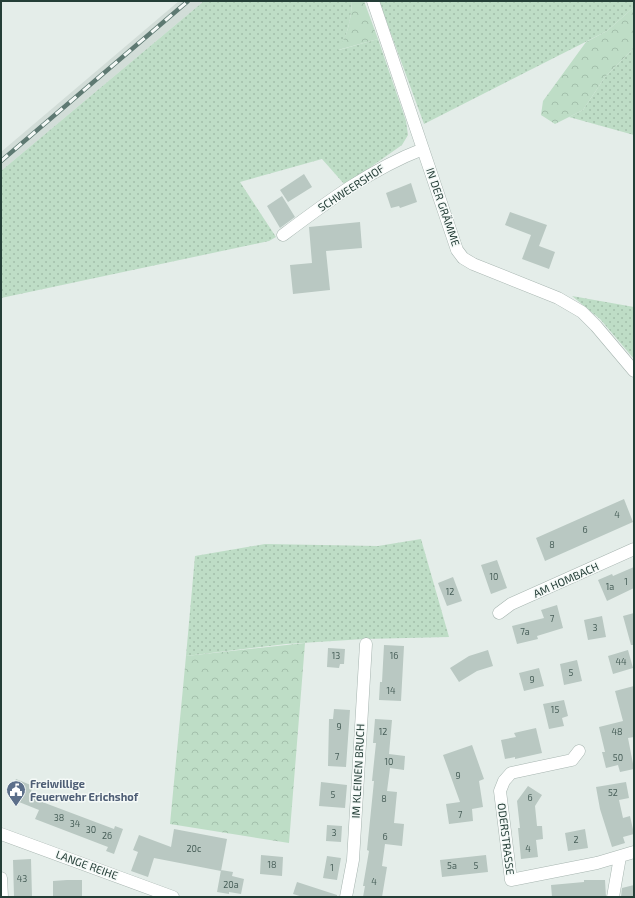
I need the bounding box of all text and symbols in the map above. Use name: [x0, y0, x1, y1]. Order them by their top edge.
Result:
street label: SCHWEERSHOF: [315, 161, 386, 214]
street label: IN DER GRÄMME: [424, 166, 463, 248]
house number: 4: [614, 509, 620, 520]
house number: 6: [582, 524, 588, 535]
house number: 8: [549, 539, 555, 550]
street label: AM HOMBACH: [531, 559, 601, 600]
house number: 10: [489, 571, 499, 582]
house number: 1: [624, 576, 628, 587]
house number: 1a: [606, 581, 614, 592]
house number: 12: [446, 586, 454, 597]
house number: 7: [550, 613, 555, 624]
house number: 3: [592, 622, 598, 633]
house number: 7a: [520, 626, 530, 637]
house number: 13: [332, 650, 340, 661]
house number: 16: [390, 650, 398, 661]
house number: 44: [615, 656, 627, 667]
house number: 5: [569, 667, 574, 678]
house number: 9: [529, 674, 535, 685]
house number: 14: [386, 685, 396, 696]
house number: 15: [551, 704, 559, 715]
house number: 9: [336, 721, 342, 732]
street label: IM KLEINEN BRUCH: [349, 723, 366, 819]
house number: 12: [379, 726, 387, 737]
house number: 48: [612, 726, 623, 737]
house number: 7: [335, 751, 340, 762]
house number: 50: [613, 752, 623, 763]
house number: 10: [384, 756, 394, 767]
house number: 9: [455, 770, 461, 781]
place label: Freiwillige Feuerwehr Erichshof: [30, 777, 139, 803]
public building icon: Freiwillige Feuerwehr Erichshof: [5, 779, 27, 807]
house number: 52: [608, 787, 618, 798]
house number: 5: [331, 789, 336, 800]
house number: 6: [527, 792, 533, 803]
house number: 8: [381, 793, 387, 804]
street label: ODERSTRASSE: [496, 802, 517, 876]
house number: 7: [458, 809, 463, 820]
house number: 38: [54, 812, 64, 823]
house number: 34: [70, 818, 81, 829]
house number: 30: [86, 824, 96, 835]
house number: 3: [331, 827, 337, 838]
house number: 26: [102, 830, 112, 841]
house number: 6: [382, 831, 388, 842]
house number: 2: [573, 834, 579, 845]
house number: 20c: [187, 843, 202, 854]
house number: 4: [525, 843, 531, 854]
street label: LANGE REIHE: [54, 847, 120, 882]
house number: 18: [267, 859, 277, 870]
house number: 5a: [447, 860, 457, 871]
house number: 5: [474, 860, 479, 871]
house number: 1: [330, 862, 334, 873]
house number: 43: [17, 873, 27, 884]
house number: 4: [371, 876, 377, 887]
house number: 20a: [223, 879, 239, 890]

